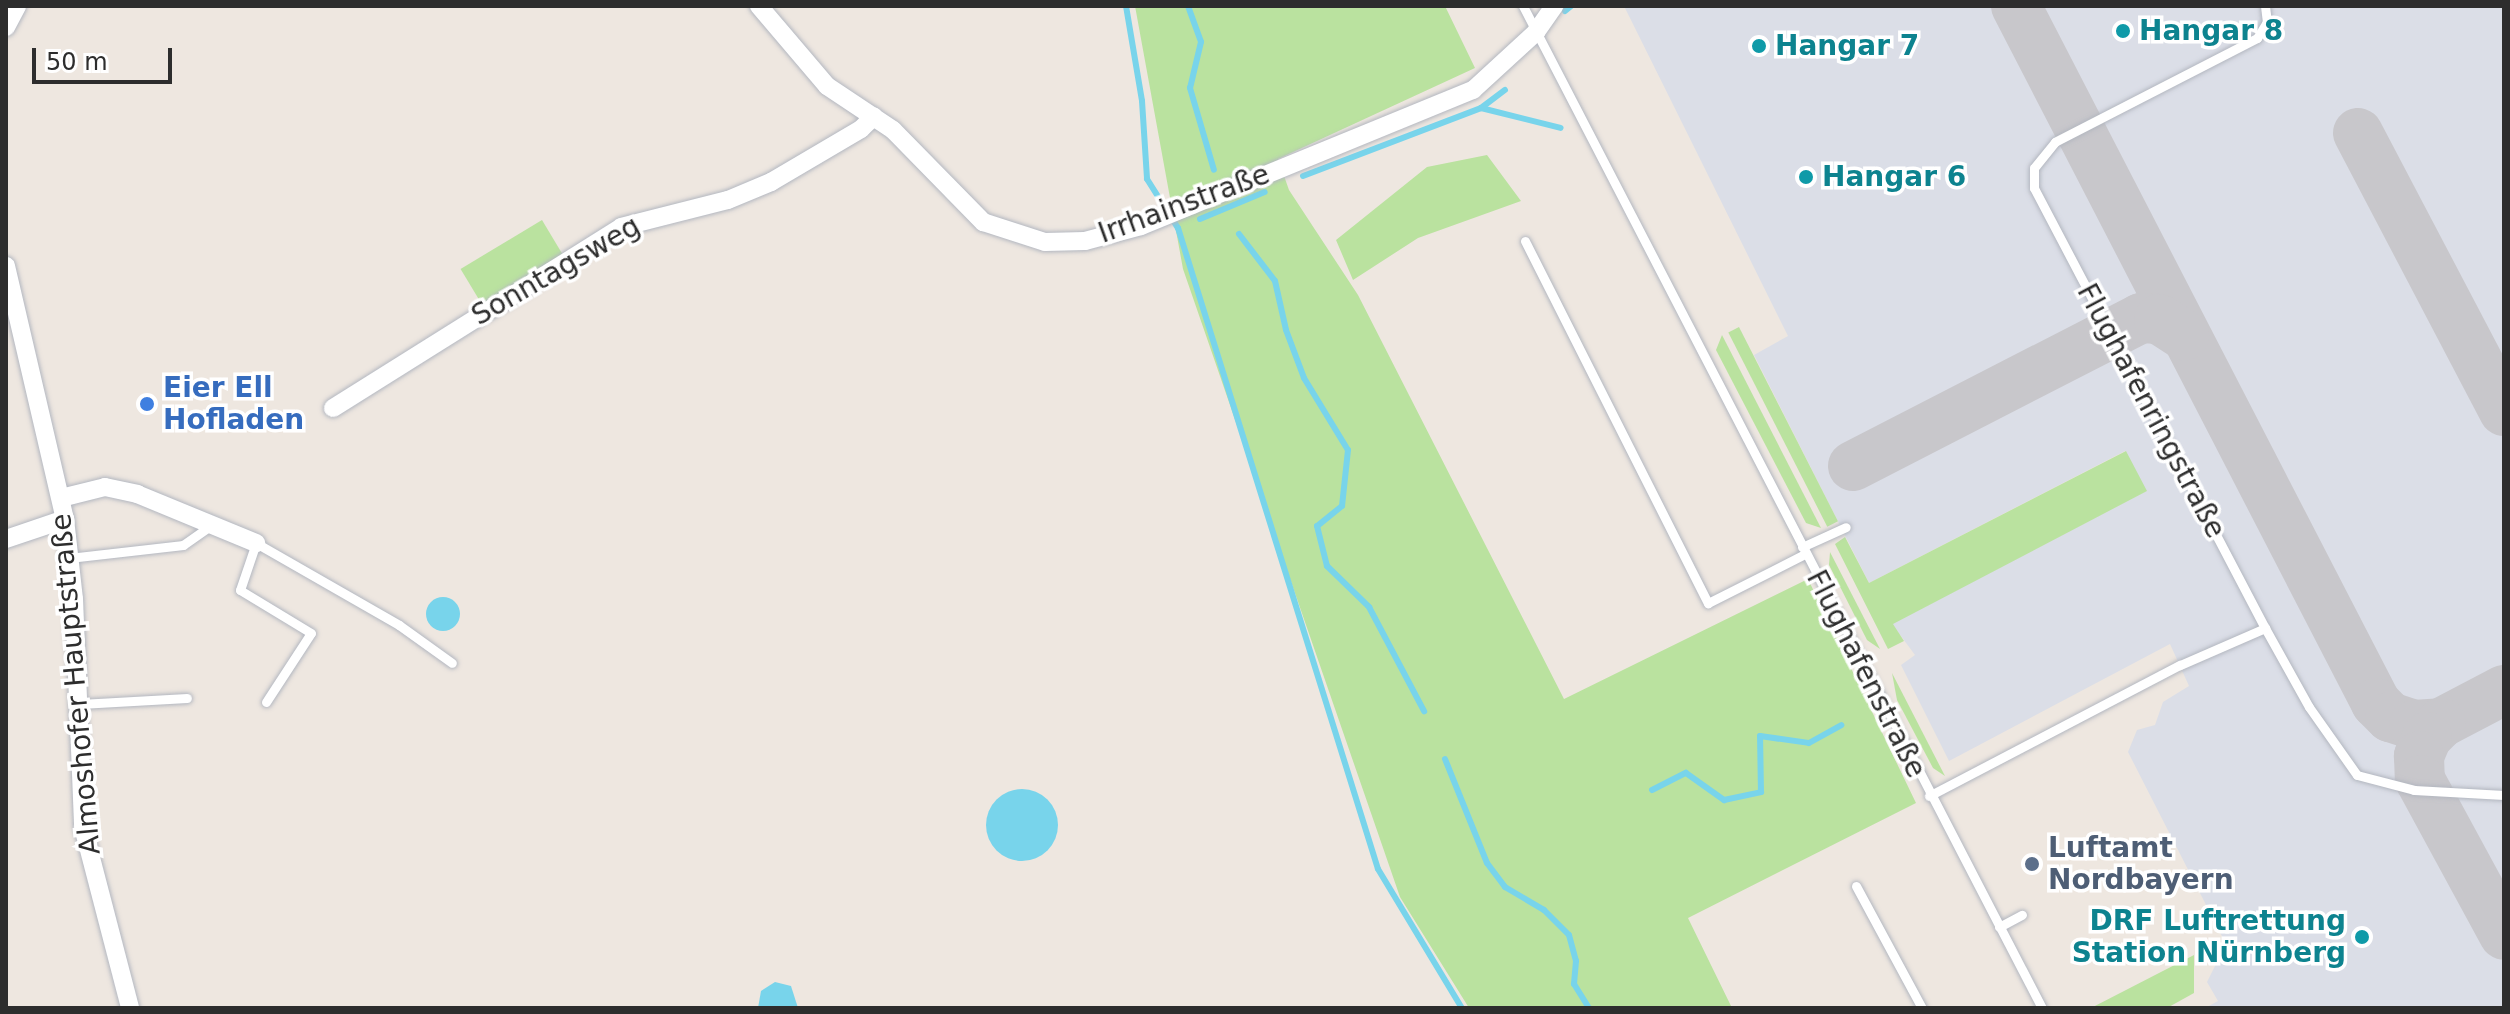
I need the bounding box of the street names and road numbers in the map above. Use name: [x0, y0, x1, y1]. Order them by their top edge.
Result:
street label: Irrhainstraße: [1094, 157, 1274, 251]
street label: Sonntagsweg: [466, 209, 646, 333]
street label: Flughafenringstraße: [2070, 278, 2232, 544]
street label: Almoshofer Hauptstraße: [44, 512, 108, 856]
street label: Flughafenstraße: [1799, 565, 1933, 783]

